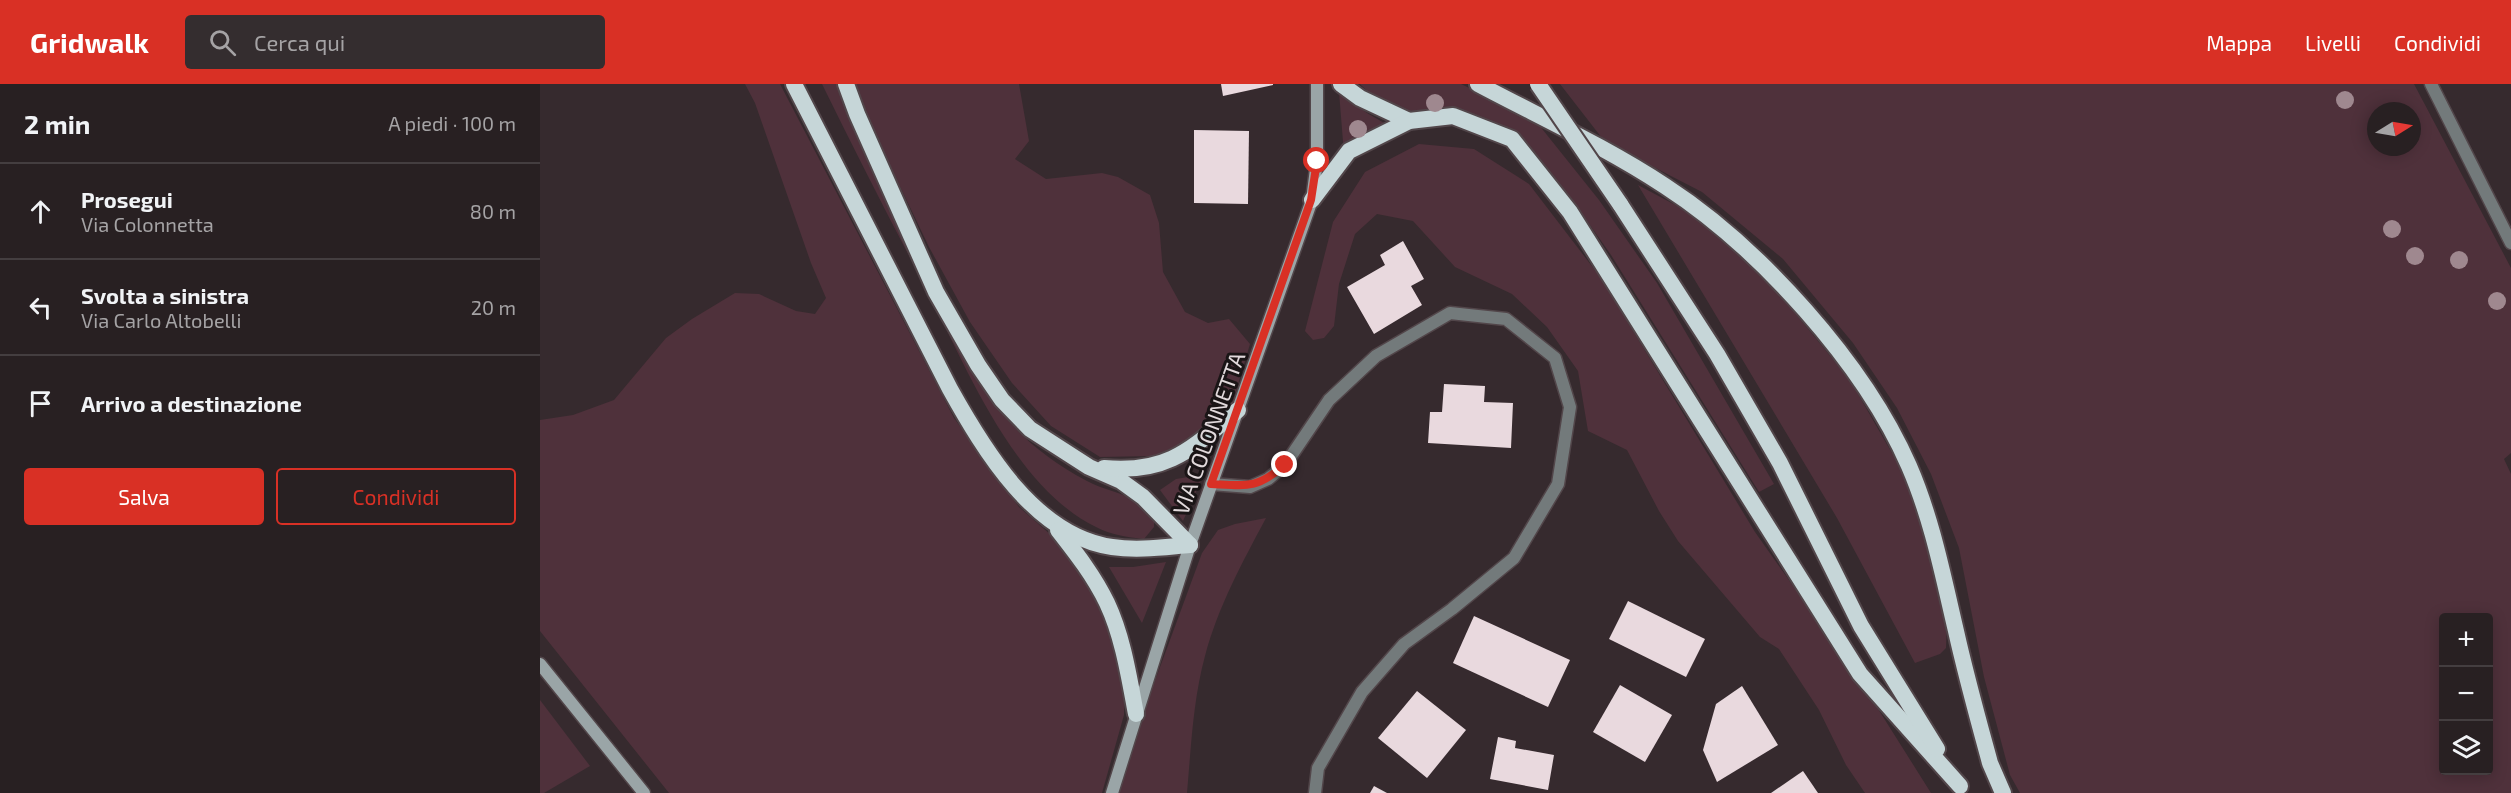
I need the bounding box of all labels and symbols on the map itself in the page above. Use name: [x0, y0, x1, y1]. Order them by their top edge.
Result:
north arrow: [2367, 102, 2421, 156]
route start: [1303, 147, 1329, 173]
street label: VIA COLONNETTA: [1167, 348, 1250, 518]
route end: [1271, 451, 1297, 477]

